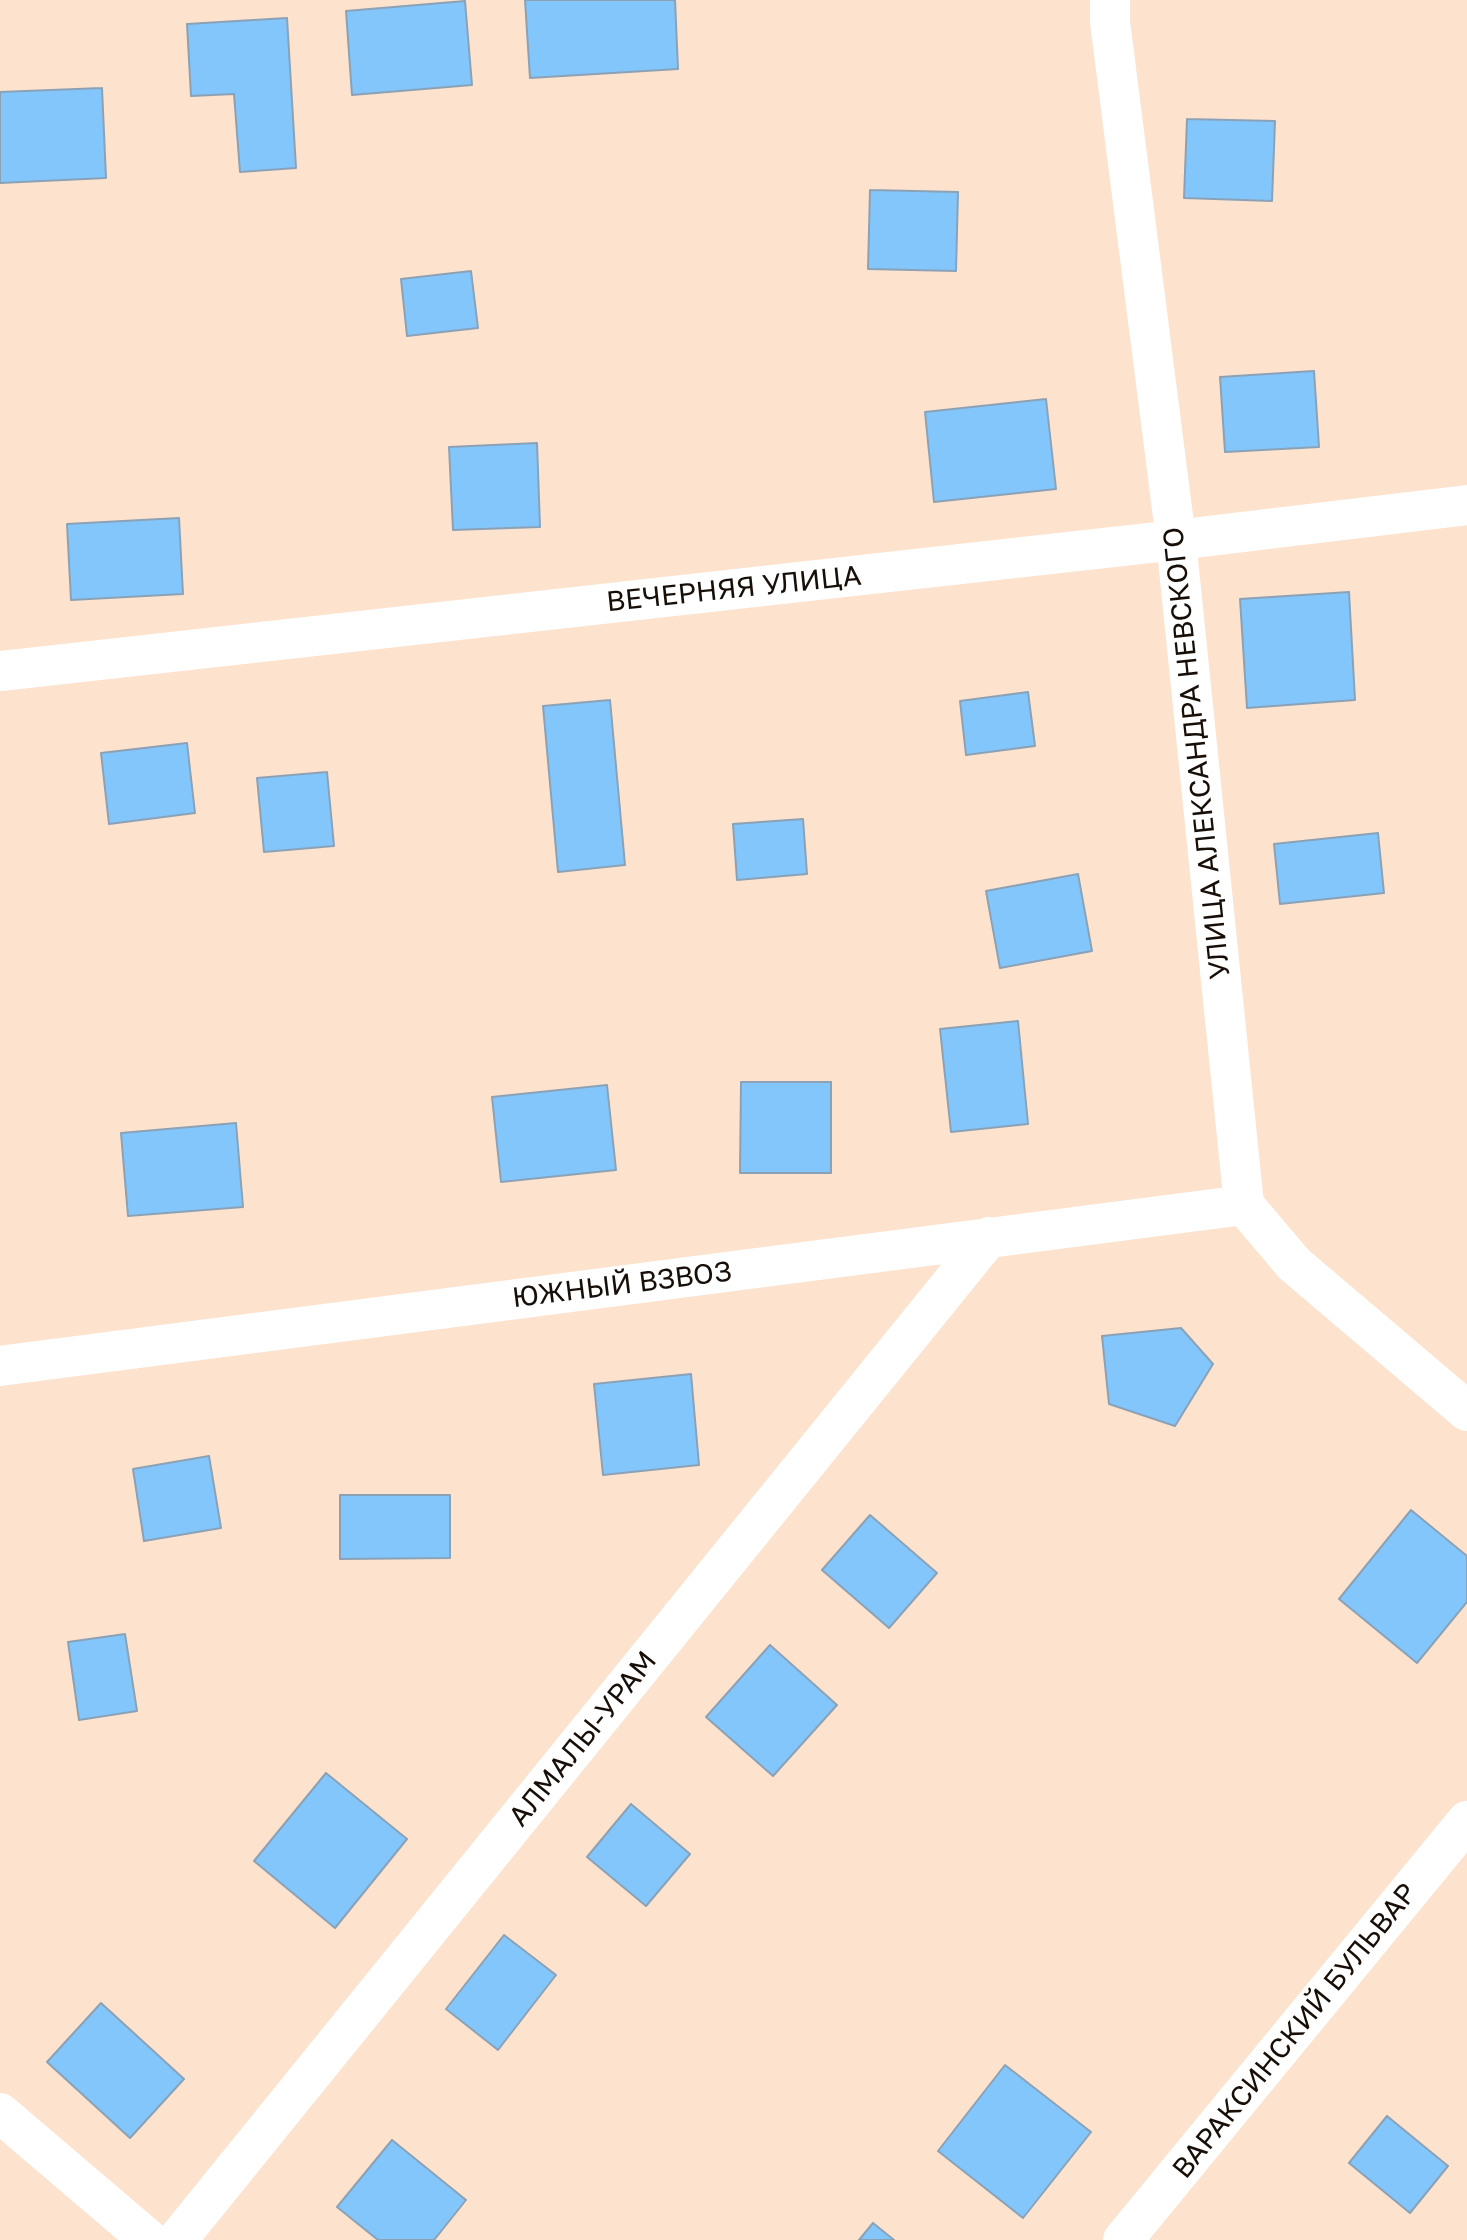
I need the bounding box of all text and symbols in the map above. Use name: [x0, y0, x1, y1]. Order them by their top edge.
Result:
street label: УЛИЦА АЛЕКСАНДРА НЕВСКОГО: [1157, 525, 1237, 981]
street label: ВЕЧЕРНЯЯ УЛИЦА: [605, 559, 863, 619]
street label: ЮЖНЫЙ ВЗВОЗ: [510, 1255, 734, 1315]
street label: АЛМАЛЫ-УРАМ: [502, 1645, 664, 1833]
street label: ВАРАКСИНСКИЙ БУЛЬВАР: [1166, 1877, 1424, 2185]

